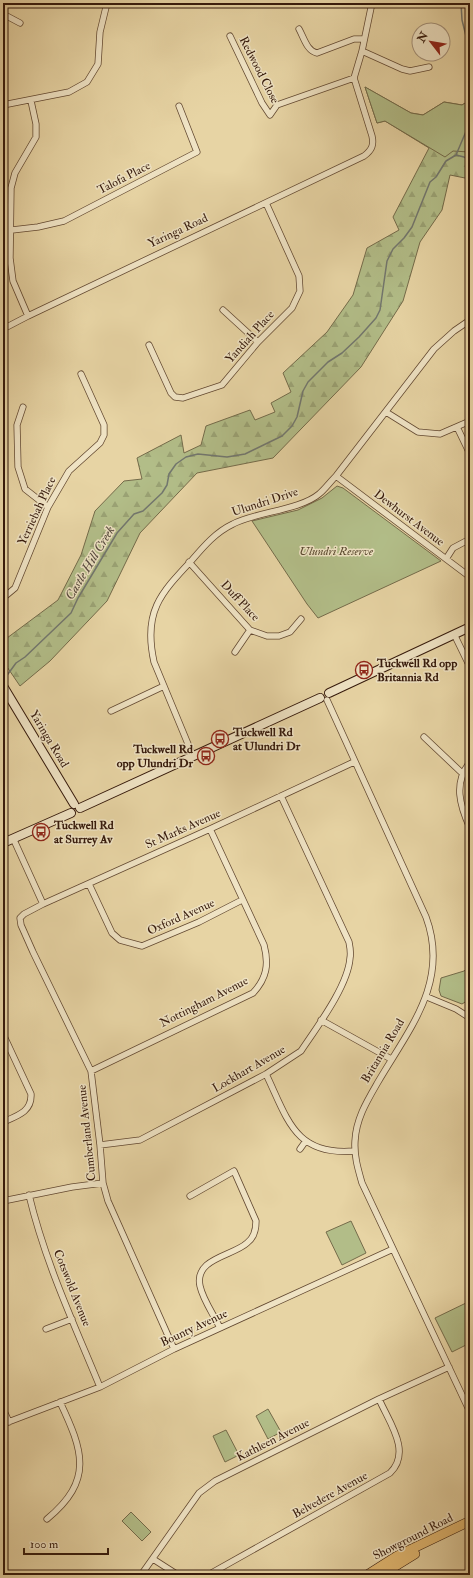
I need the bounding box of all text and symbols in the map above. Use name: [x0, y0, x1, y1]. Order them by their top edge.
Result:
north arrow: [411, 22, 451, 62]
text: N: [414, 29, 432, 46]
street label: Redwood Close: [236, 34, 282, 106]
street label: Talofa Place: [95, 158, 153, 198]
street label: Yaringa Road: [146, 211, 210, 251]
street label: Yandiah Place: [222, 307, 278, 367]
street label: Yerriebah Place: [15, 474, 59, 548]
street label: Ulundri Drive: [230, 484, 300, 520]
street label: Dewhurst Avenue: [371, 487, 447, 549]
water label: Castle Hill Creek: [62, 523, 118, 603]
park label: Ulundri Reserve: [299, 544, 374, 559]
street label: Duff Place: [217, 578, 263, 624]
place label: Tuckwell Rd opp Britannia Rd: [376, 656, 457, 685]
bus stop icon: Tuckwell Rd opp Britannia Rd: [354, 660, 374, 680]
street label: Yaringa Road: [26, 708, 72, 771]
place label: Tuckwell Rd at Ulundri Dr: [232, 725, 301, 754]
bus stop icon: Tuckwell Rd at Ulundri Dr: [210, 729, 230, 749]
place label: Tuckwell Rd opp Ulundri Dr: [117, 742, 194, 771]
bus stop icon: Tuckwell Rd opp Ulundri Dr: [196, 746, 216, 766]
street label: St Marks Avenue: [143, 806, 223, 852]
place label: Tuckwell Rd at Surrey Av: [53, 818, 114, 847]
bus stop icon: Tuckwell Rd at Surrey Av: [31, 822, 51, 842]
street label: Oxford Avenue: [145, 895, 217, 939]
street label: Nottingham Avenue: [157, 973, 251, 1031]
street label: Britannia Road: [358, 1016, 408, 1086]
street label: Lockhart Avenue: [210, 1042, 288, 1096]
street label: Cumberland Avenue: [74, 1084, 100, 1182]
street label: Cotswold Avenue: [50, 1247, 94, 1329]
street label: Bounty Avenue: [158, 1306, 230, 1350]
street label: Kathleen Avenue: [234, 1415, 312, 1465]
street label: Belvedere Avenue: [290, 1468, 370, 1522]
street label: Showground Road: [370, 1510, 456, 1564]
scale bar: [24, 1530, 108, 1556]
text: 100 m: [30, 1537, 59, 1552]

